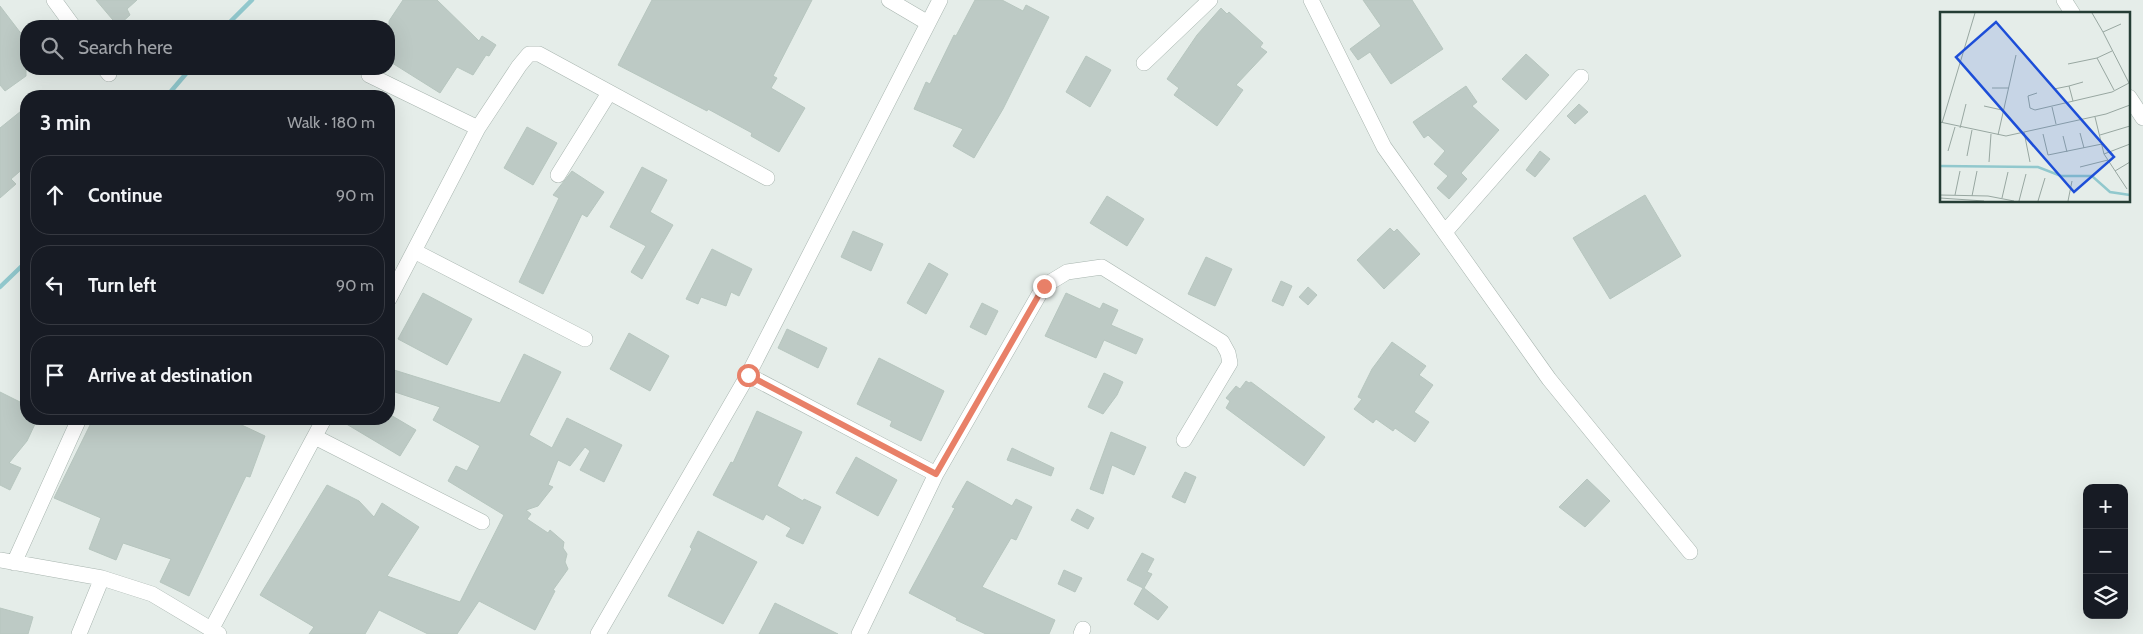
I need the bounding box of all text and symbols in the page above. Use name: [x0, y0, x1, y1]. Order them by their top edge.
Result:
inset map: [1940, 12, 2130, 202]
search box: [20, 20, 395, 75]
icon: search: [38, 34, 66, 62]
text: Search here: [78, 36, 172, 59]
text: 3 min: [40, 110, 91, 135]
text: Walk · 180 m: [287, 113, 375, 132]
icon: ahead: [41, 181, 69, 209]
text: Continue: [88, 184, 162, 207]
text: 90 m: [336, 186, 374, 205]
icon: left: [41, 271, 69, 299]
text: Turn left: [88, 274, 156, 297]
route end: [1033, 275, 1056, 298]
text: 90 m: [336, 276, 374, 295]
icon: arrive: [41, 361, 69, 389]
text: Arrive at destination: [88, 364, 252, 387]
route start: [737, 364, 760, 387]
map controls: [2083, 484, 2128, 619]
button: +: [2083, 484, 2128, 529]
button: −: [2083, 529, 2128, 574]
button: layers: [2083, 574, 2128, 619]

